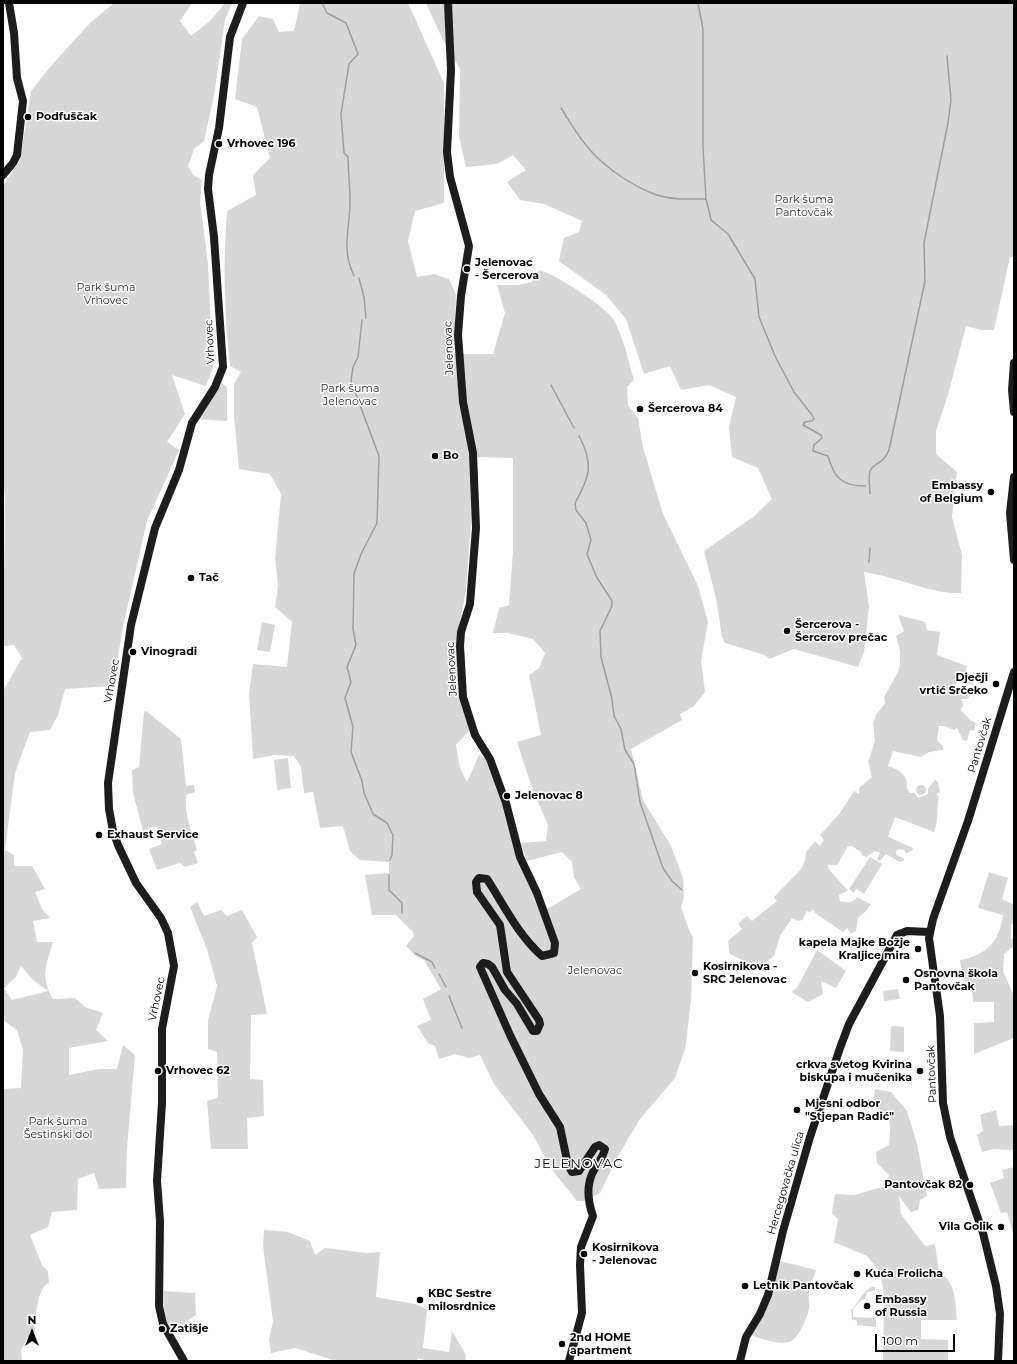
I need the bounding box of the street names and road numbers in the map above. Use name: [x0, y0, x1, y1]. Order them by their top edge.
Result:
street label: Vrhovec: [202, 319, 218, 365]
street label: Jelenovac: [441, 321, 457, 375]
street label: Jelenovac: [444, 642, 460, 696]
street label: Vrhovec: [102, 658, 122, 704]
street label: Pantovčak: [965, 715, 995, 775]
street label: Vrhovec: [146, 976, 168, 1022]
street label: Pantovčak: [924, 1045, 940, 1103]
street label: Hercegovačka ulica: [765, 1130, 807, 1236]

